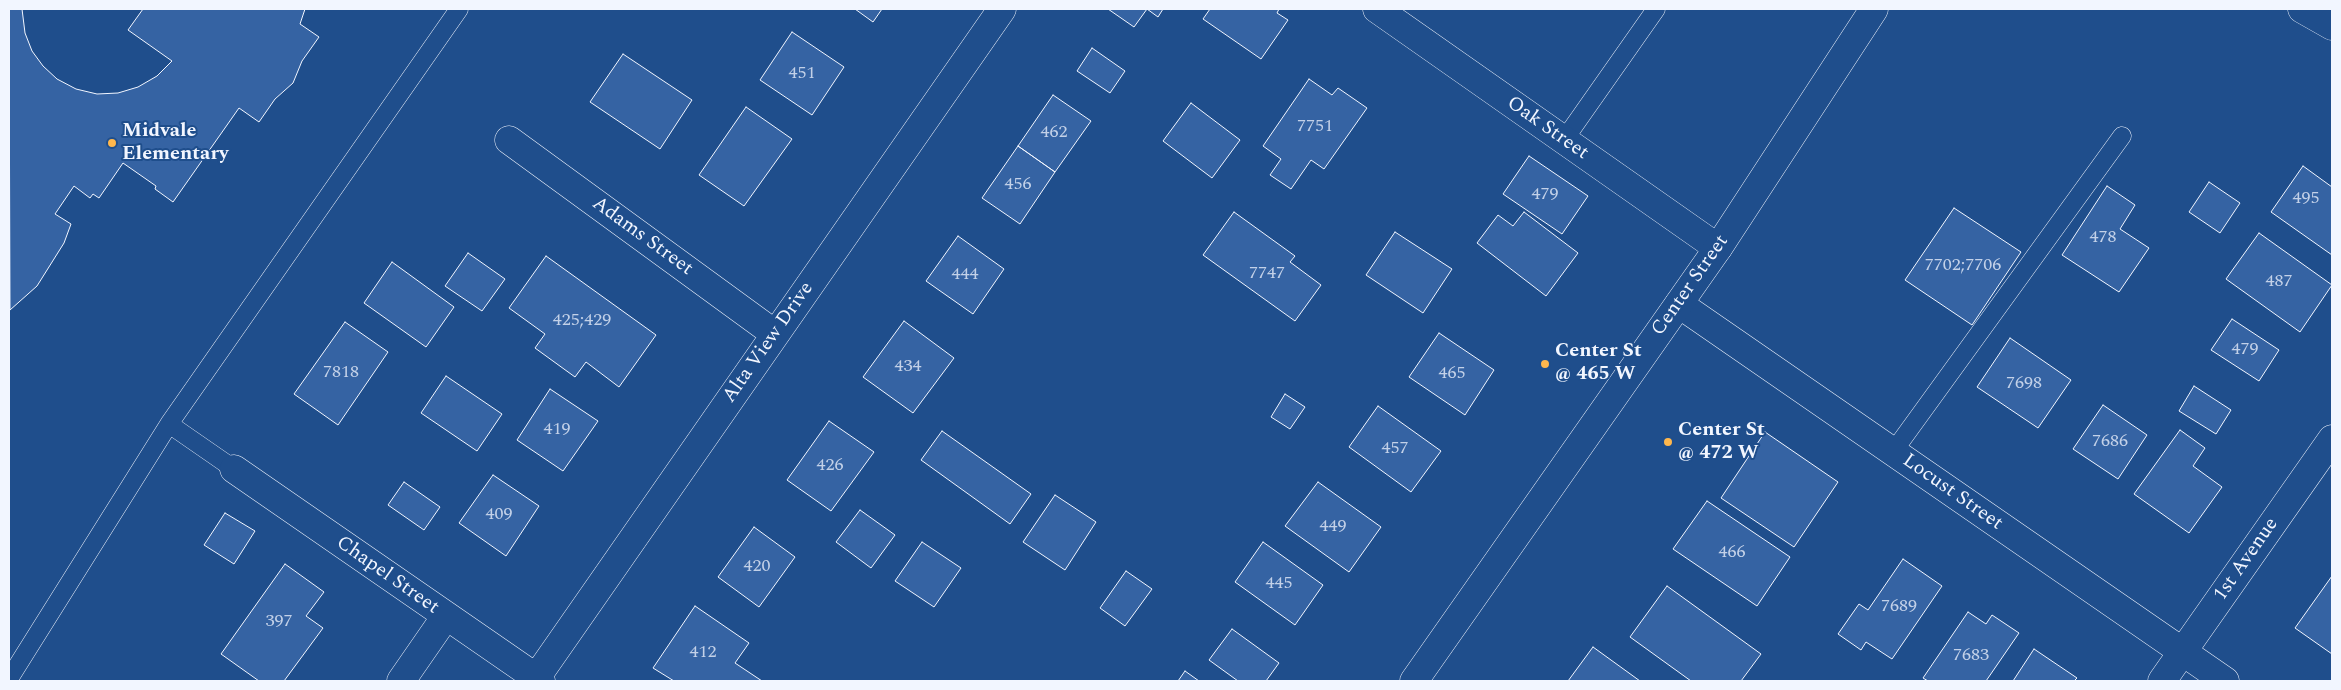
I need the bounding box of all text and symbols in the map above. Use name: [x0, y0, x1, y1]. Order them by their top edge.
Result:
house number: 451: [789, 63, 815, 85]
street label: Oak Street: [1501, 92, 1593, 166]
house number: 7751: [1297, 116, 1333, 138]
place label: Midvale Elementary: [122, 120, 229, 167]
house number: 462: [1041, 122, 1067, 144]
marker: Midvale Elementary: [106, 137, 118, 149]
house number: 456: [1005, 174, 1031, 196]
house number: 479: [1532, 184, 1558, 206]
house number: 495: [2293, 188, 2319, 210]
street label: Adams Street: [587, 192, 697, 282]
house number: 478: [2090, 227, 2116, 249]
street label: Center Street: [1647, 231, 1735, 341]
house number: 7702;7706: [1925, 255, 2001, 277]
house number: 7747: [1249, 263, 1285, 285]
house number: 444: [952, 264, 978, 286]
house number: 487: [2266, 271, 2292, 293]
street label: Alta View Drive: [718, 278, 820, 408]
house number: 425;429: [553, 310, 611, 332]
house number: 479: [2232, 339, 2258, 361]
place label: Center St @ 465 W: [1555, 340, 1642, 387]
house number: 434: [895, 356, 921, 378]
marker: Center St @ 465 W: [1539, 358, 1551, 370]
house number: 7818: [323, 362, 359, 384]
house number: 465: [1439, 363, 1465, 385]
house number: 7698: [2006, 373, 2042, 395]
house number: 419: [544, 419, 570, 441]
place label: Center St @ 472 W: [1678, 419, 1765, 466]
house number: 7686: [2092, 431, 2128, 453]
marker: Center St @ 472 W: [1662, 436, 1674, 448]
house number: 457: [1382, 438, 1408, 460]
street label: Locust Street: [1897, 450, 2007, 536]
house number: 426: [817, 455, 843, 477]
house number: 409: [486, 504, 512, 526]
street label: 1st Avenue: [2209, 514, 2285, 606]
house number: 449: [1320, 516, 1346, 538]
street label: Chapel Street: [331, 532, 443, 620]
house number: 466: [1719, 542, 1745, 564]
house number: 420: [744, 556, 770, 578]
house number: 445: [1266, 573, 1292, 595]
house number: 7689: [1881, 596, 1917, 618]
house number: 397: [266, 611, 292, 633]
house number: 412: [690, 642, 716, 664]
house number: 7683: [1953, 645, 1989, 667]

